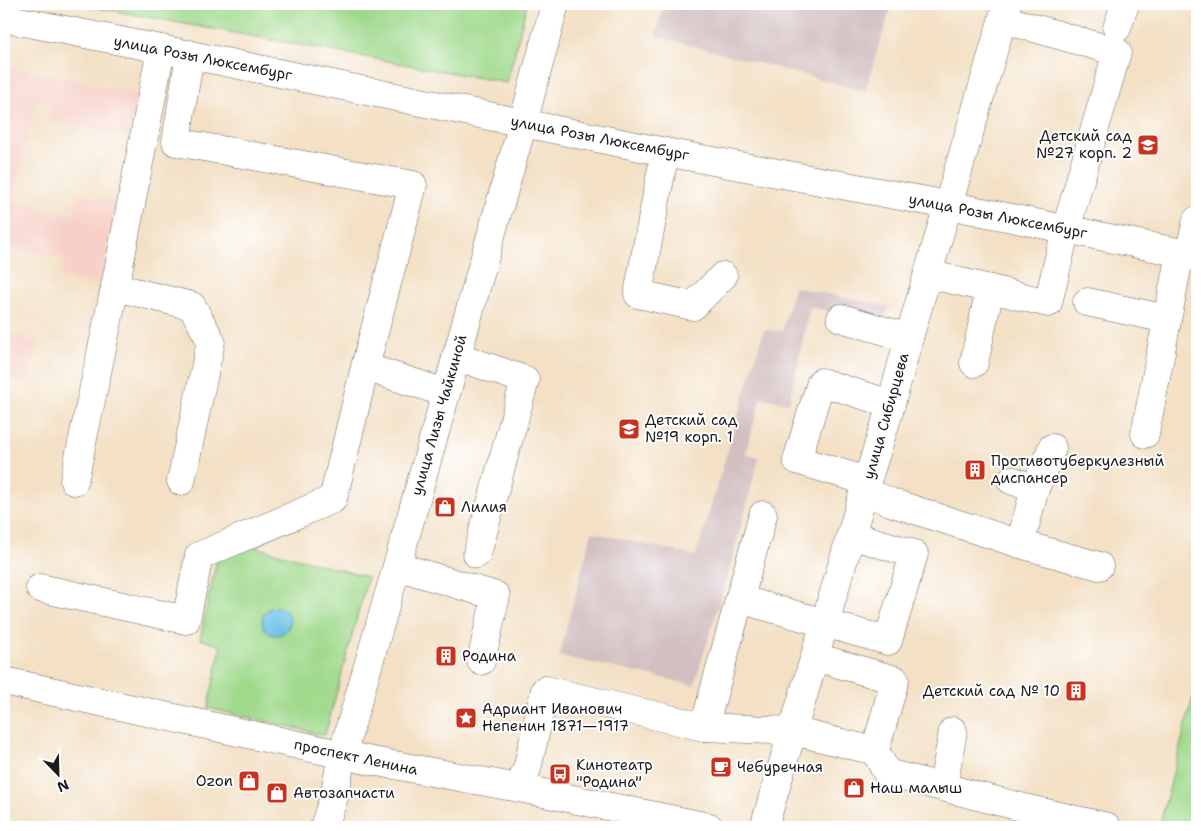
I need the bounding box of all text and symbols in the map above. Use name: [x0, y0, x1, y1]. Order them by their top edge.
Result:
street label: улица Розы Люксембург: [112, 31, 294, 85]
street label: улица Розы Люксембург: [509, 111, 691, 165]
place label: Детский сад №27 корп. 2: [1036, 126, 1132, 163]
school or university icon: Детский сад №27 корп. 2: [1136, 133, 1160, 157]
street label: улица Розы Люксембург: [907, 189, 1089, 243]
street label: улица Лизы Чайкиной: [406, 332, 472, 498]
street label: улица Сибирцева: [858, 350, 914, 482]
place label: Детский сад №19 корп. 1: [645, 410, 738, 447]
school or university icon: Детский сад №19 корп. 1: [617, 417, 641, 441]
place label: Противотуберкулезный диспансер: [991, 451, 1164, 488]
building icon: Противотуберкулезный диспансер: [963, 458, 987, 482]
shop icon: Лилия: [433, 495, 457, 519]
place label: Лилия: [461, 497, 507, 517]
building icon: Родина: [434, 644, 458, 668]
place label: Родина: [462, 646, 517, 666]
building icon: Детский сад № 10: [1064, 679, 1088, 703]
place label: Детский сад № 10: [923, 681, 1060, 701]
place label: Адриант Иванович Непенин 1871—1917: [482, 699, 629, 736]
place icon: Адриант Иванович Непенин 1871—1917: [454, 706, 478, 730]
street label: проспект Ленина: [292, 734, 420, 780]
north arrow: [32, 748, 82, 798]
place label: Кинотеатр "Родина": [576, 755, 653, 792]
cafe icon: Чебуречная: [709, 755, 733, 779]
place label: Чебуречная: [737, 757, 823, 777]
bus stop icon: Кинотеатр "Родина": [548, 762, 572, 786]
shop icon: Ozon: [237, 769, 261, 793]
place label: Ozon: [196, 771, 233, 791]
text: N: [54, 776, 72, 796]
shop icon: Наш малыш: [842, 776, 866, 800]
place label: Наш малыш: [870, 778, 962, 798]
shop icon: Автозапчасти: [265, 781, 289, 805]
place label: Автозапчасти: [293, 783, 395, 803]

